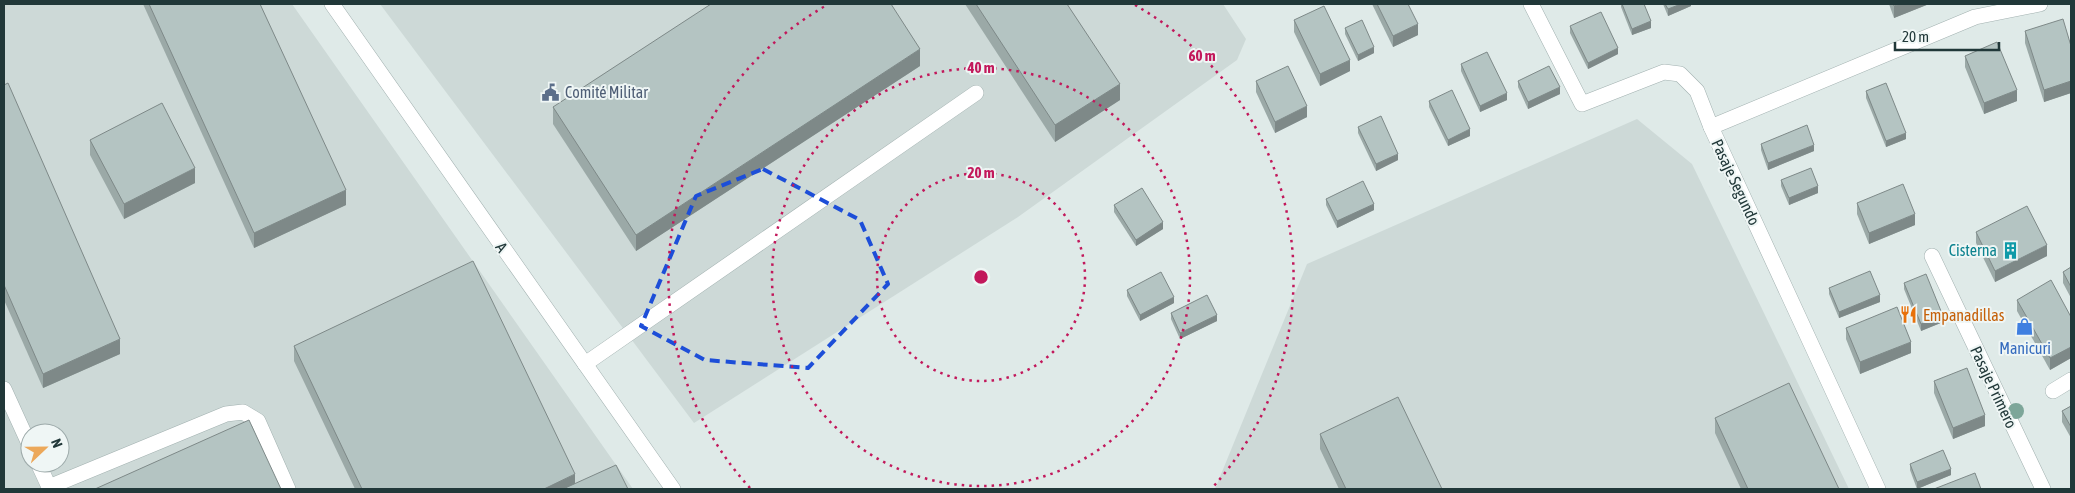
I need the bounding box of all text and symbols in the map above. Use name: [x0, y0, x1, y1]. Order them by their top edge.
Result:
scale bar: [1895, 20, 1999, 52]
text: 20 m: [1902, 28, 1929, 45]
text: 60 m: [1189, 47, 1216, 64]
text: 40 m: [967, 59, 995, 76]
public building icon: Comité Militar: [541, 82, 561, 102]
place label: Comité Militar: [565, 83, 648, 101]
street label: Pasaje Segundo: [1707, 136, 1764, 228]
text: 20 m: [968, 164, 995, 181]
street label: A: [492, 239, 512, 256]
building icon: Cisterna: [2001, 240, 2021, 260]
place label: Cisterna: [1949, 241, 1997, 259]
centre of rings: [972, 268, 990, 286]
restaurant icon: Empanadillas: [1899, 305, 1919, 325]
place label: Empanadillas: [1923, 306, 2005, 325]
shop icon: Manicuri: [2015, 317, 2035, 337]
place label: Manicuri: [1999, 339, 2051, 357]
street label: Pasaje Primero: [1966, 343, 2021, 431]
north arrow: [20, 423, 70, 473]
text: N: [48, 436, 66, 450]

